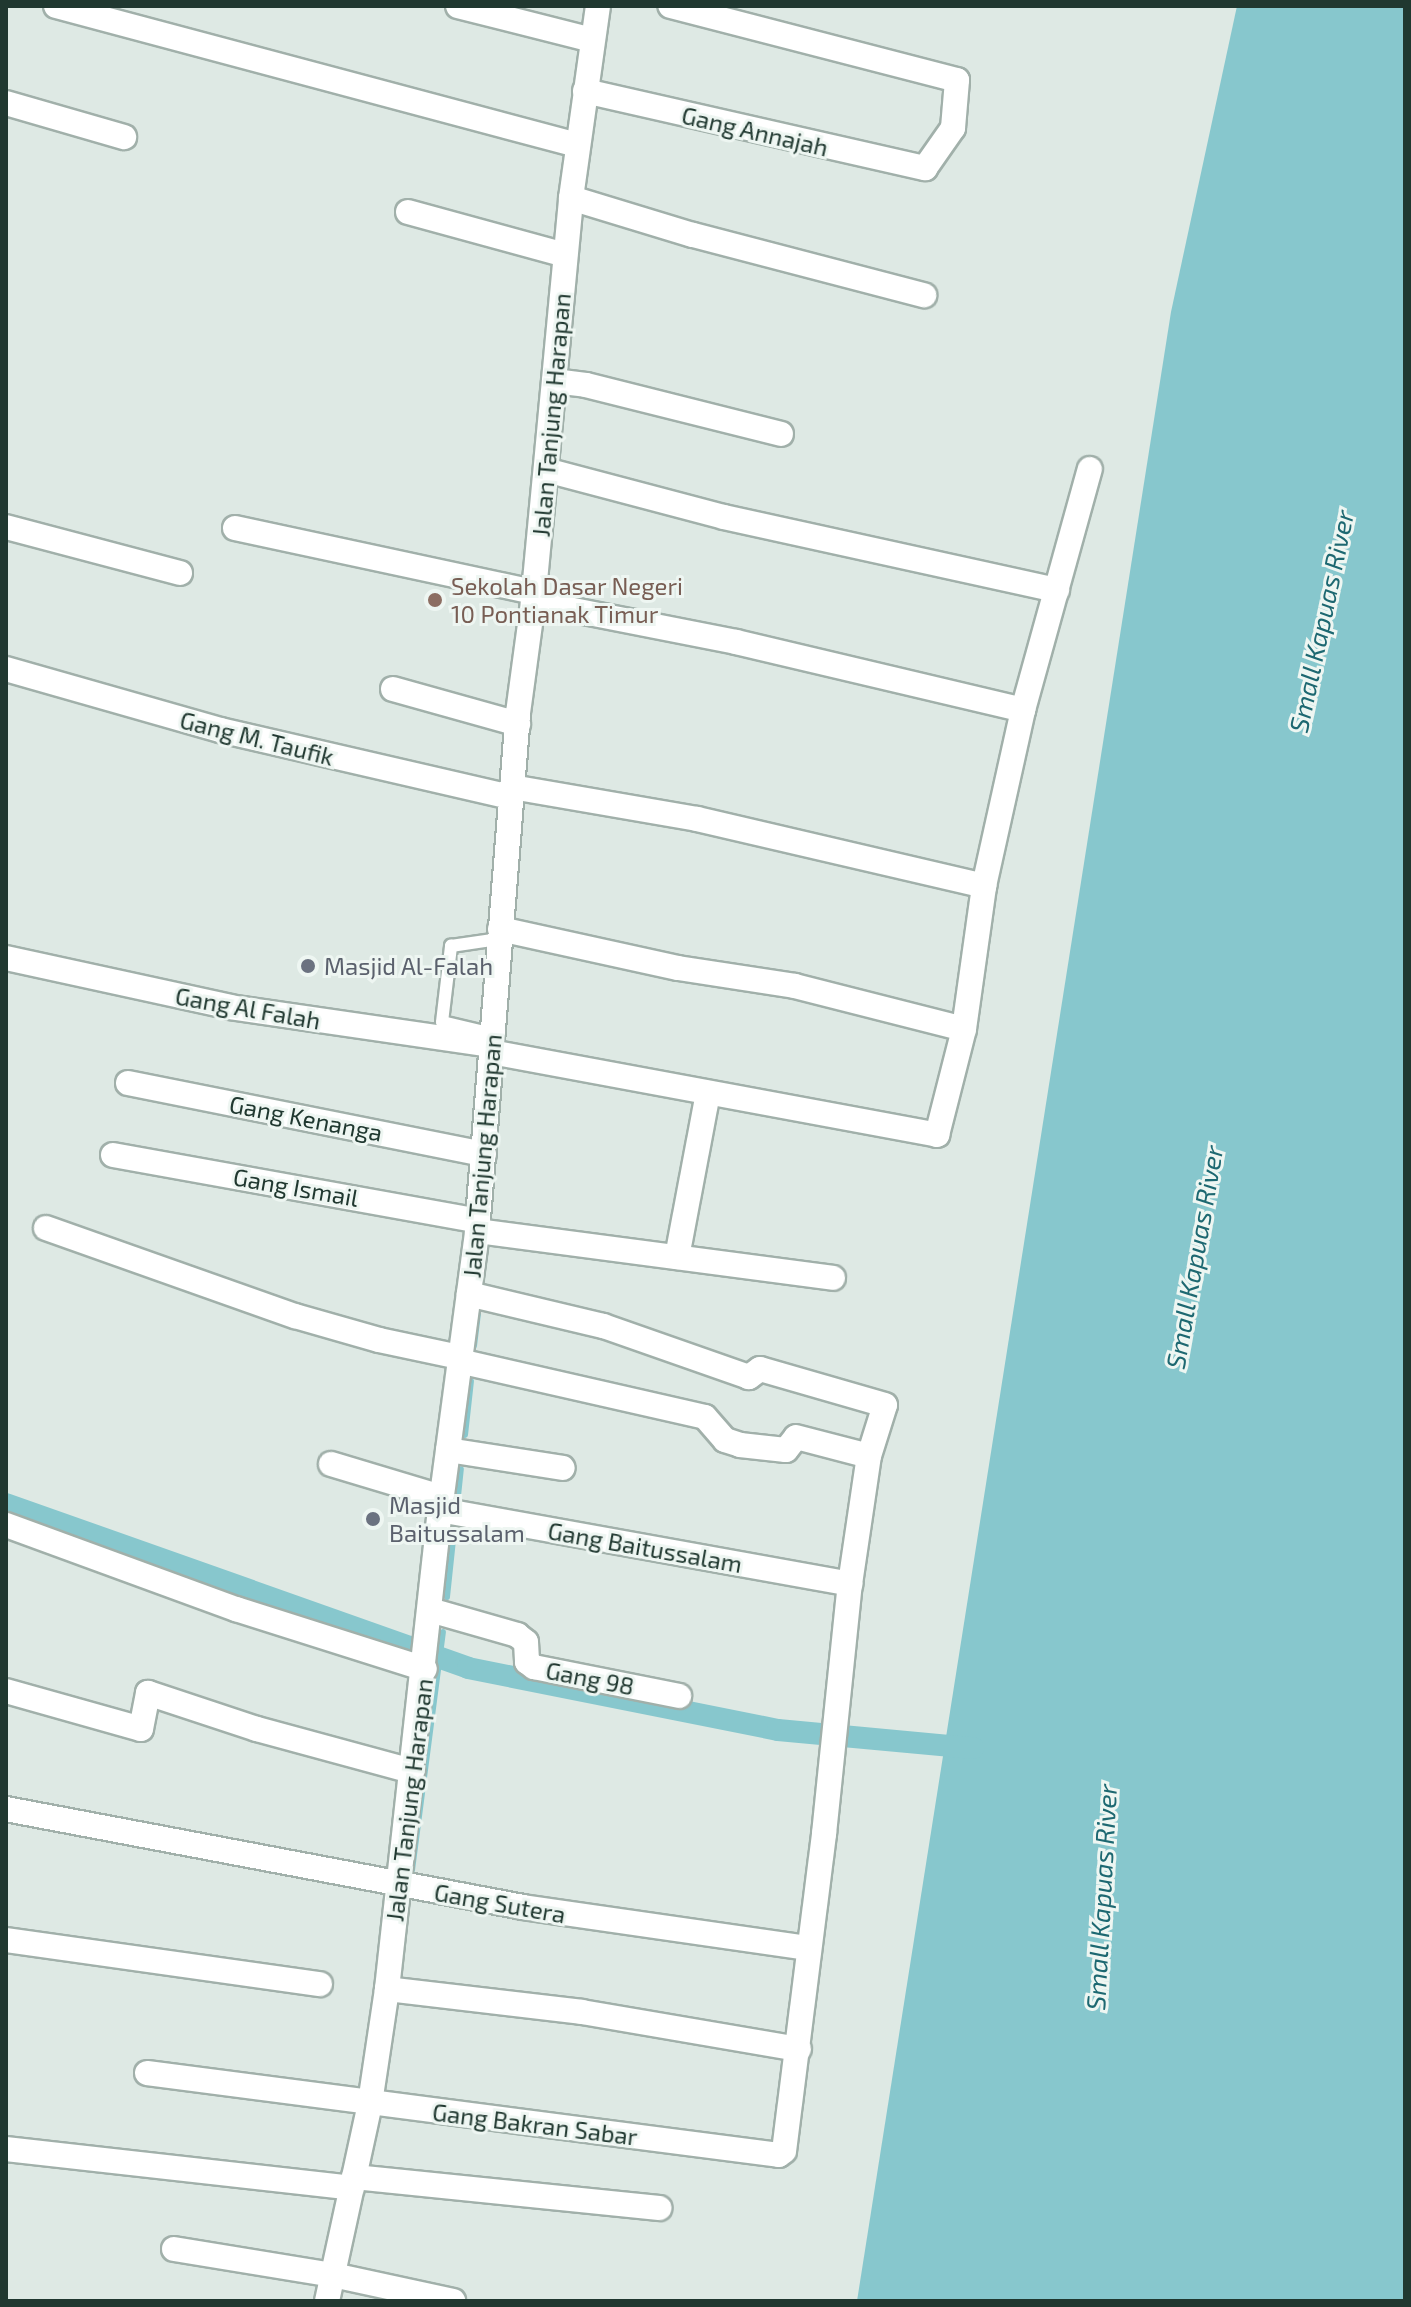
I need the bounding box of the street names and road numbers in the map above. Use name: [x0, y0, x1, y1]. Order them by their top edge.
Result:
street label: Gang Annajah: [679, 100, 831, 162]
street label: Jalan Tanjung Harapan: [526, 292, 576, 538]
street label: Gang M. Taufik: [177, 705, 337, 771]
street label: Gang Al Falah: [173, 981, 323, 1035]
street label: Jalan Tanjung Harapan: [457, 1033, 507, 1279]
street label: Gang Kenanga: [227, 1089, 385, 1147]
street label: Gang Ismail: [231, 1162, 361, 1212]
street label: Gang Baitussalam: [546, 1516, 744, 1578]
street label: Gang 98: [543, 1655, 637, 1701]
street label: Jalan Tanjung Harapan: [380, 1677, 438, 1923]
street label: Gang Sutera: [432, 1877, 568, 1929]
street label: Gang Bakran Sabar: [431, 2097, 639, 2151]

